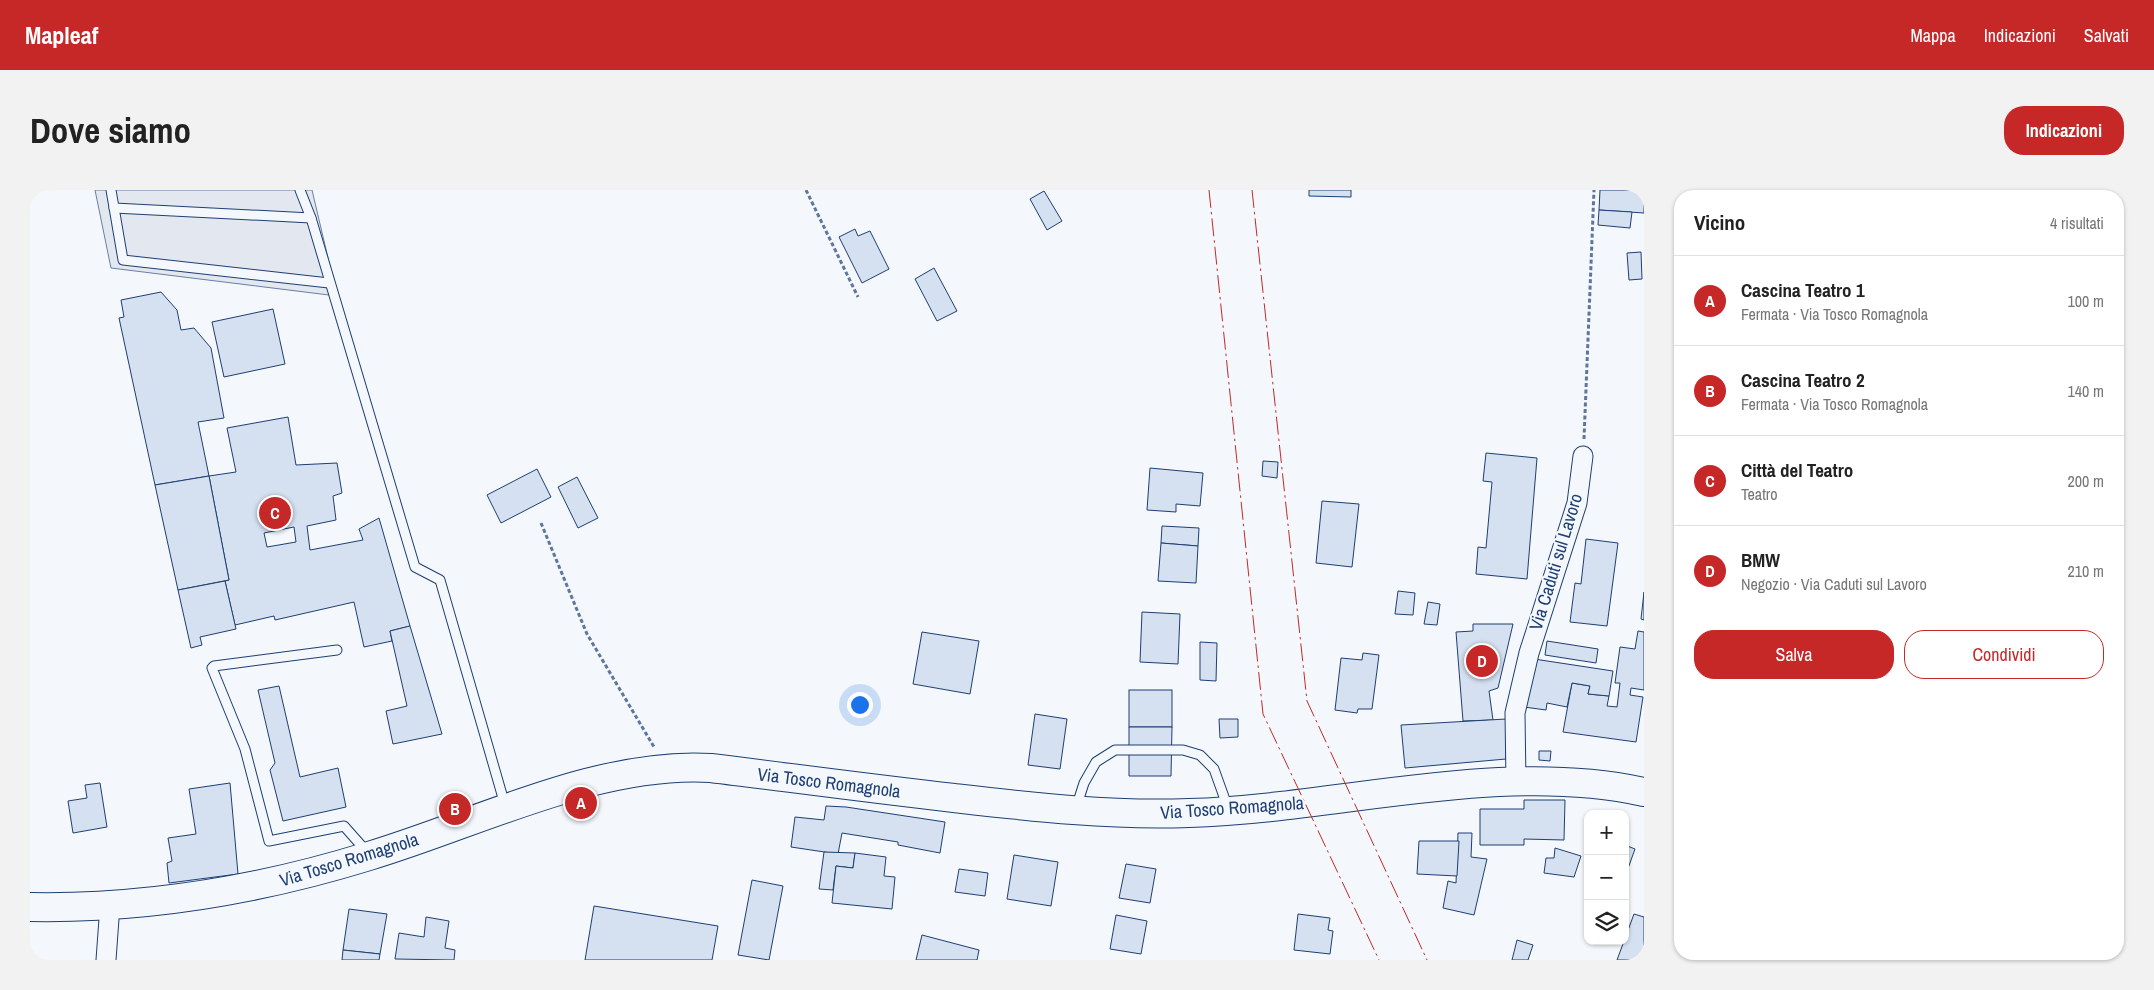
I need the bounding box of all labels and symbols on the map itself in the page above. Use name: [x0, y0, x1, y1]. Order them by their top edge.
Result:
street label: Via Caduti sul Lavoro: [1523, 490, 1588, 633]
pin: C: [259, 494, 291, 532]
pin: D: [1466, 642, 1498, 680]
your location: [847, 692, 873, 718]
street label: Via Tosco Romagnola: [756, 761, 902, 804]
pin: A: [565, 784, 597, 822]
pin: B: [439, 790, 471, 828]
street label: Via Tosco Romagnola: [1159, 790, 1305, 825]
street label: Via Tosco Romagnola: [276, 827, 421, 893]

